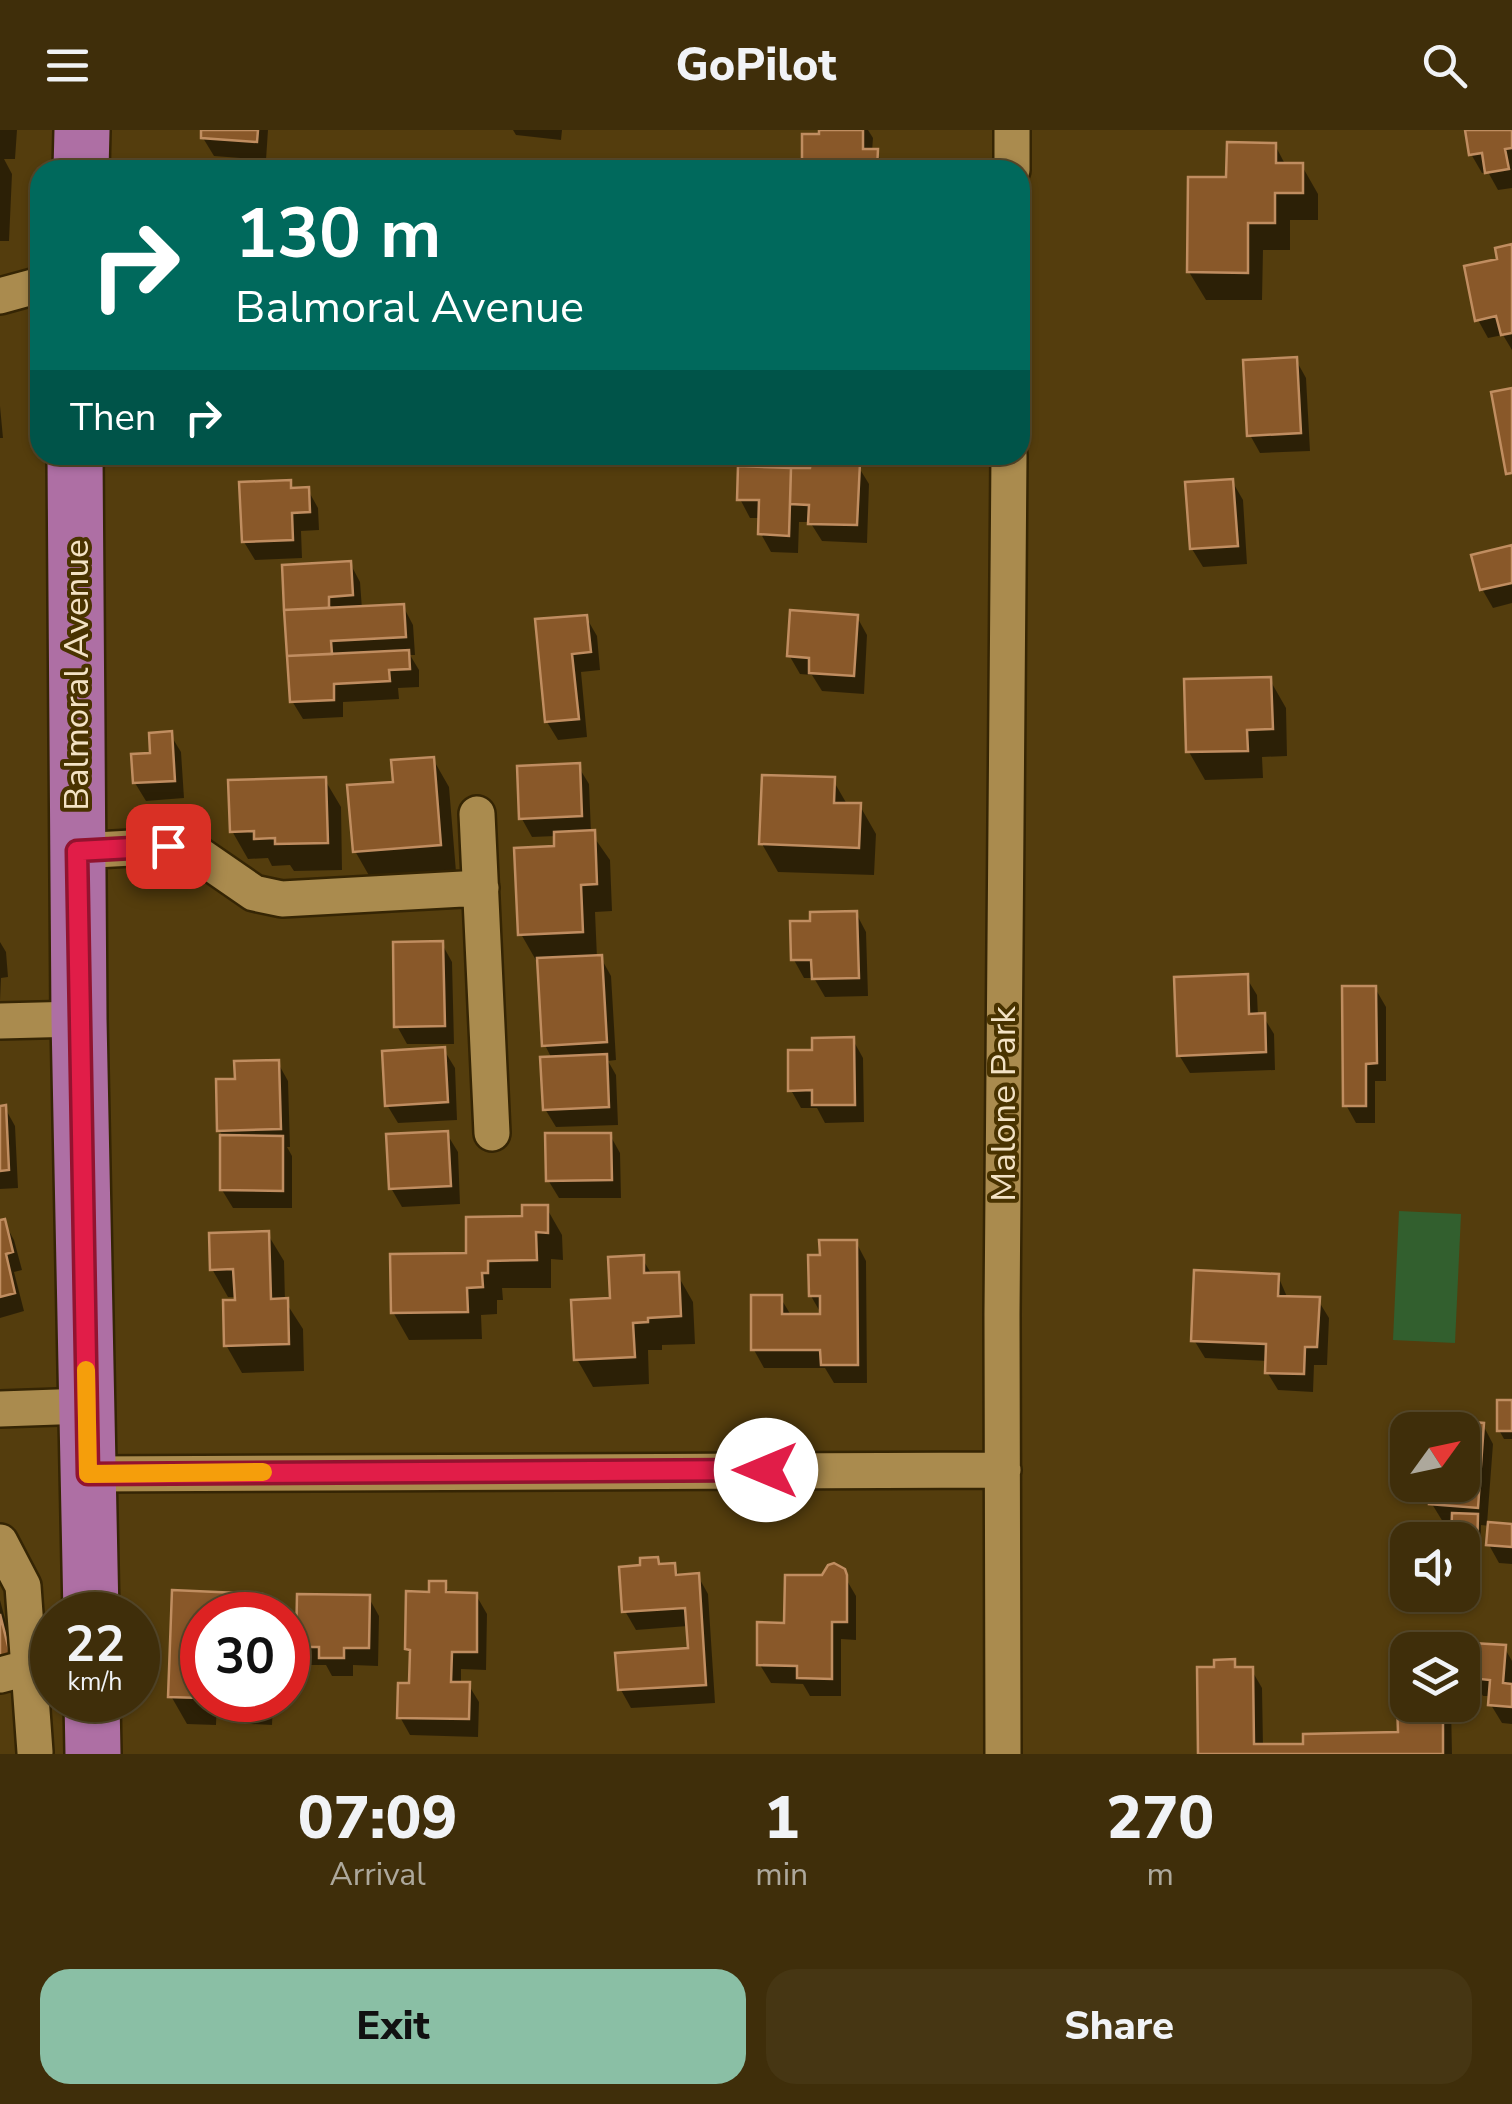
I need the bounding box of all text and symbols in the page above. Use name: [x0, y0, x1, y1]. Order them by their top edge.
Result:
text: GoPilot: [675, 35, 837, 96]
icon: menu: [40, 38, 95, 93]
icon: search: [1417, 38, 1472, 93]
text: 130 m: [235, 186, 441, 282]
icon: right: [70, 200, 200, 330]
text: Balmoral Avenue: [235, 277, 584, 338]
icon: right: [176, 390, 231, 445]
text: Then: [70, 392, 156, 443]
street label: Balmoral Avenue: [53, 539, 100, 811]
pin: [126, 804, 211, 889]
icon: arrive: [141, 819, 196, 874]
street label: Malone Park: [980, 1006, 1027, 1202]
north arrow: [1390, 1412, 1480, 1502]
map controls: [1390, 1412, 1480, 1722]
position arrow: [714, 1418, 818, 1522]
button: sound: [1390, 1522, 1480, 1612]
speed limit sign: 30: [180, 1592, 310, 1722]
text: 22: [65, 1610, 125, 1679]
button: layers: [1390, 1632, 1480, 1722]
text: km/h: [67, 1665, 123, 1699]
text: 07:09: [298, 1777, 457, 1859]
text: 1: [764, 1777, 800, 1859]
text: 270: [1106, 1777, 1214, 1859]
text: Arrival: [330, 1853, 426, 1896]
text: min: [755, 1853, 808, 1896]
text: m: [1146, 1853, 1174, 1896]
button: Exit: [40, 1969, 746, 2084]
button: Share: [766, 1969, 1472, 2084]

